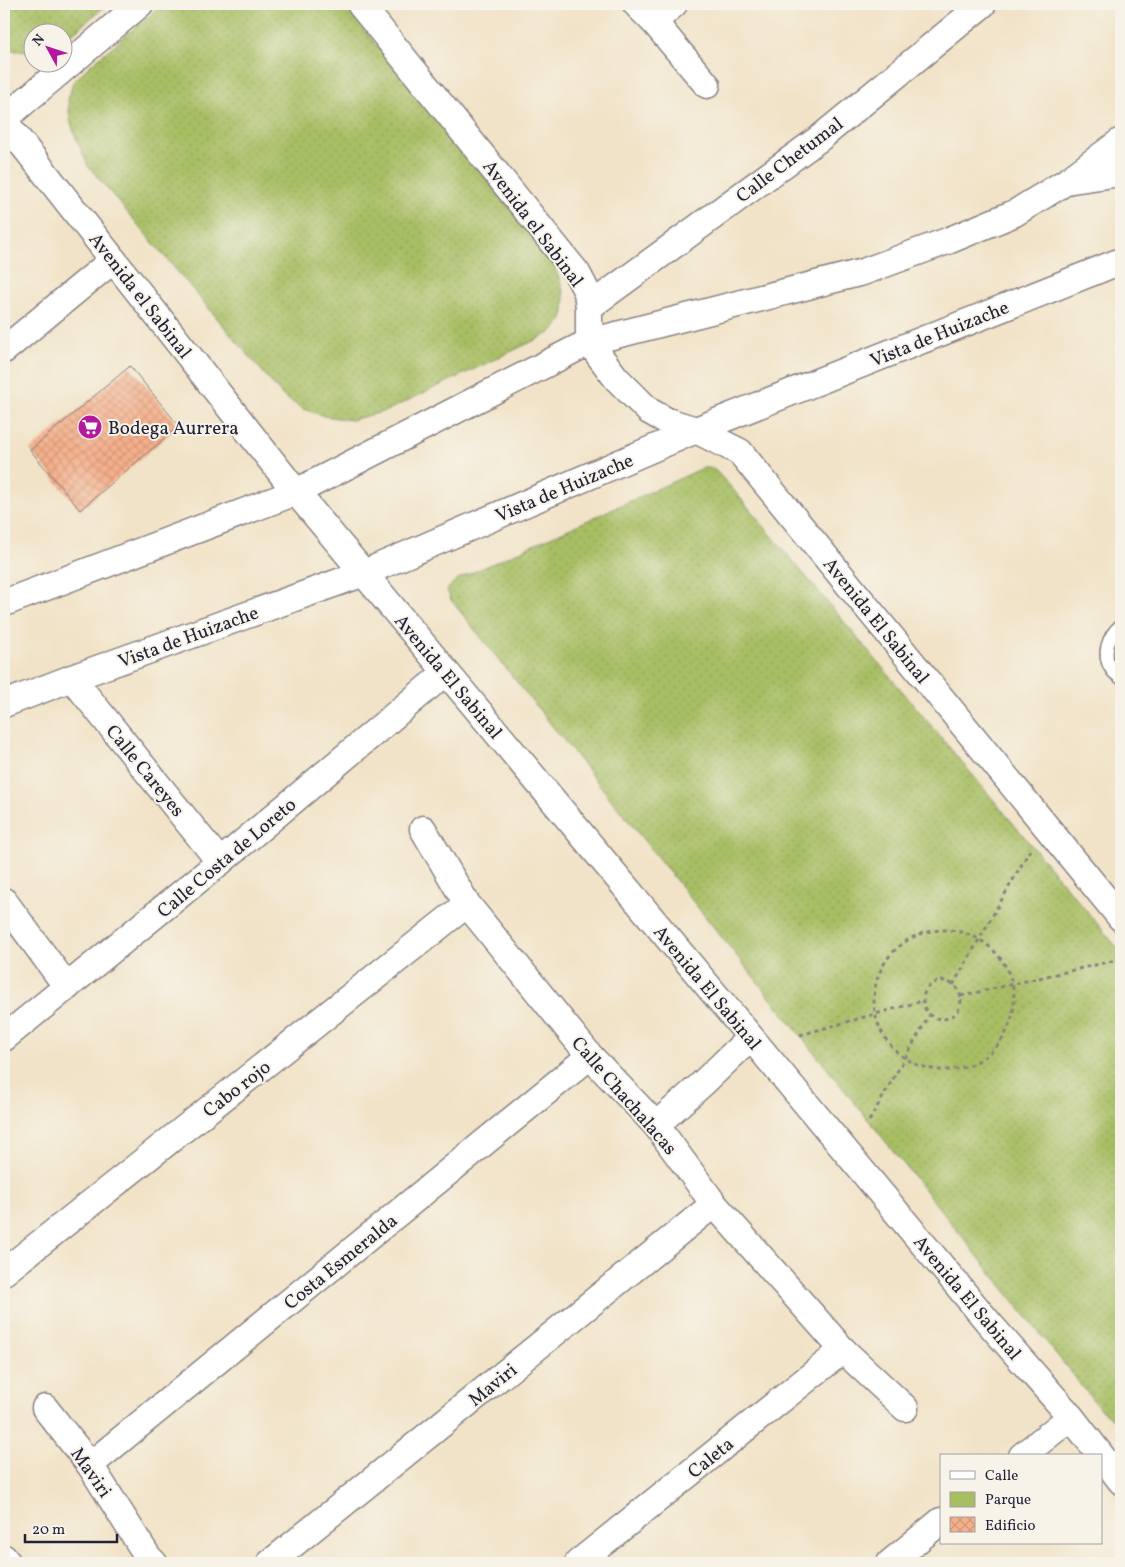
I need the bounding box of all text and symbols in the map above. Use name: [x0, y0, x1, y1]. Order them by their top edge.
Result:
north arrow: [22, 22, 72, 72]
text: N: [29, 31, 50, 51]
street label: Calle Chetumal: [731, 111, 849, 210]
street label: Avenida el Sabinal: [476, 155, 589, 293]
street label: Avenida el Sabinal: [82, 228, 197, 365]
street label: Vista de Huizache: [867, 295, 1013, 375]
supermarket icon: Bodega Aurrera: [77, 414, 103, 440]
place label: Bodega Aurrera: [108, 416, 239, 442]
street label: Vista de Huizache: [492, 448, 638, 530]
street label: Avenida El Sabinal: [816, 553, 935, 690]
street label: Vista de Huizache: [115, 600, 262, 675]
street label: Avenida El Sabinal: [388, 609, 508, 745]
street label: Calle Careyes: [99, 720, 190, 823]
street label: Calle Costa de Loreto: [152, 793, 302, 925]
street label: Avenida El Sabinal: [647, 920, 767, 1056]
street label: Calle Chachalacas: [565, 1031, 682, 1161]
street label: Cabo rojo: [198, 1055, 277, 1124]
street label: Costa Esmeralda: [279, 1209, 404, 1316]
street label: Avenida El Sabinal: [907, 1230, 1027, 1366]
street label: Maviri: [463, 1358, 523, 1413]
street label: Caleta: [683, 1432, 740, 1485]
street label: Maviri: [64, 1443, 117, 1504]
legend: [940, 1454, 1102, 1544]
text: Calle: [985, 1466, 1018, 1487]
text: Parque: [985, 1490, 1031, 1511]
scale bar: [25, 1512, 118, 1544]
text: Edificio: [985, 1516, 1036, 1537]
text: 20 m: [32, 1520, 65, 1541]

